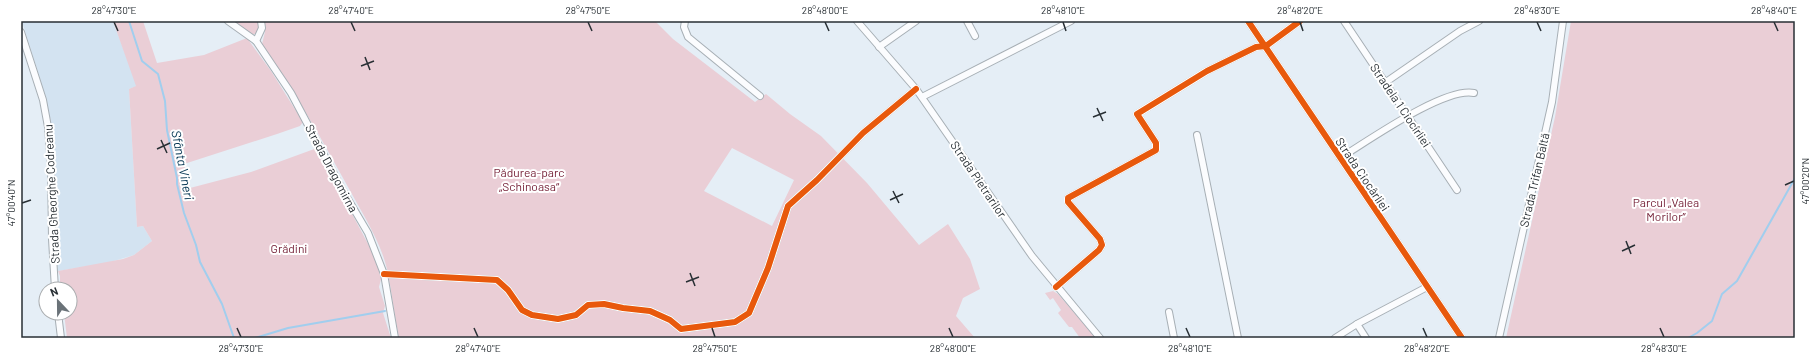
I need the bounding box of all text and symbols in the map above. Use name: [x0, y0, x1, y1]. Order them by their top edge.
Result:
text: 28°47'30"E: [91, 4, 137, 16]
text: 28°47'40"E: [328, 4, 374, 16]
text: 28°47'50"E: [565, 4, 611, 16]
text: 28°48'00"E: [802, 4, 848, 16]
text: 28°48'10"E: [1041, 4, 1085, 16]
text: 28°48'20"E: [1277, 4, 1323, 16]
text: 28°48'30"E: [1514, 4, 1560, 16]
text: 28°48'40"E: [1751, 4, 1797, 16]
street label: Stradela 1 Ciocîrliei: [1368, 60, 1434, 150]
street label: Strada Dragomirna: [303, 122, 361, 214]
street label: Strada Gheorghe Codreanu: [40, 124, 62, 264]
water label: Sfânta Vineri: [168, 129, 198, 202]
street label: Strada Trifan Baltă: [1516, 131, 1552, 229]
street label: Strada Ciocârliei: [1333, 135, 1393, 213]
street label: Strada Pietrarilor: [948, 138, 1010, 220]
text: 47°00'20"N: [1799, 158, 1811, 204]
park label: Pădurea-parc „Schinoasa“: [494, 165, 564, 193]
text: 47°00'40"N: [5, 180, 17, 226]
park label: Parcul „Valea Morilor”: [1633, 195, 1699, 223]
park label: Grădini: [271, 241, 307, 255]
north arrow: [38, 281, 78, 321]
text: N: [48, 284, 60, 299]
text: 28°47'30"E: [218, 342, 264, 354]
text: 28°47'40"E: [455, 342, 501, 354]
text: 28°47'50"E: [692, 342, 738, 354]
text: 28°48'00"E: [930, 342, 976, 354]
text: 28°48'10"E: [1168, 342, 1212, 354]
text: 28°48'20"E: [1404, 342, 1450, 354]
text: 28°48'30"E: [1641, 342, 1687, 354]

